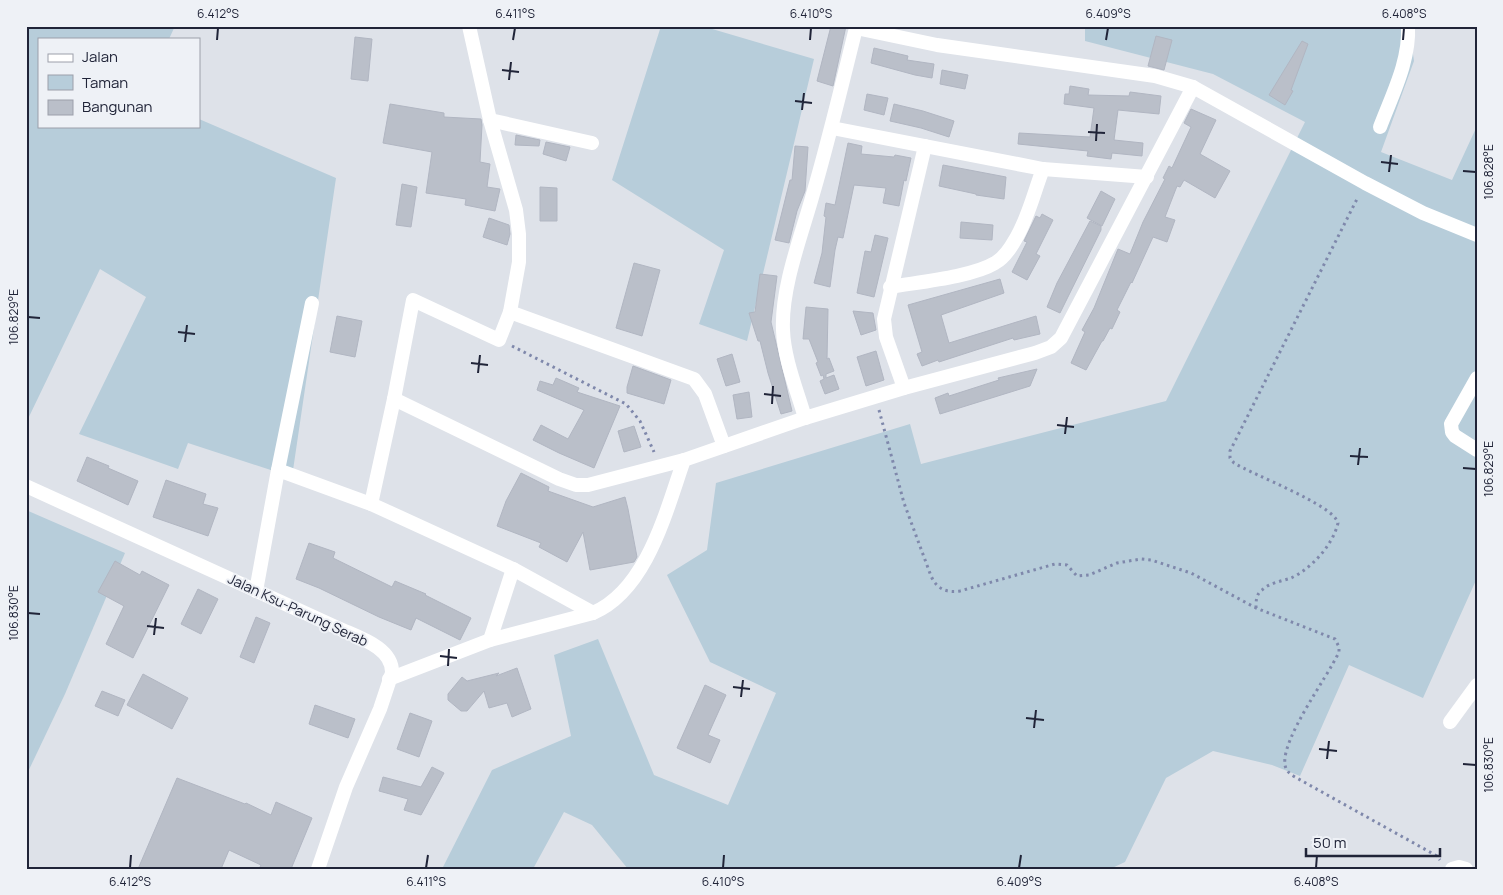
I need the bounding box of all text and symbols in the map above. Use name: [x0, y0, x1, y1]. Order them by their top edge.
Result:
text: 6.412°S: [197, 5, 239, 22]
text: 6.411°S: [495, 5, 535, 22]
text: 6.410°S: [790, 5, 832, 22]
text: 6.409°S: [1085, 5, 1131, 22]
text: 6.408°S: [1382, 5, 1426, 22]
legend: [38, 38, 200, 128]
text: Jalan: [82, 46, 118, 67]
text: Taman: [82, 72, 128, 93]
text: Bangunan: [82, 96, 152, 117]
text: 106.828°E: [1480, 144, 1497, 200]
text: 106.829°E: [5, 289, 22, 345]
text: 106.829°E: [1480, 441, 1497, 497]
street label: Jalan Ksu-Parung Serab: [225, 569, 371, 650]
text: 106.830°E: [5, 585, 22, 641]
text: 106.830°E: [1480, 737, 1497, 793]
scale bar: [1306, 825, 1439, 857]
text: 50 m: [1313, 832, 1347, 853]
text: 6.412°S: [109, 873, 151, 890]
text: 6.411°S: [406, 873, 446, 890]
text: 6.410°S: [702, 873, 744, 890]
text: 6.409°S: [996, 873, 1042, 890]
text: 6.408°S: [1294, 873, 1338, 890]

